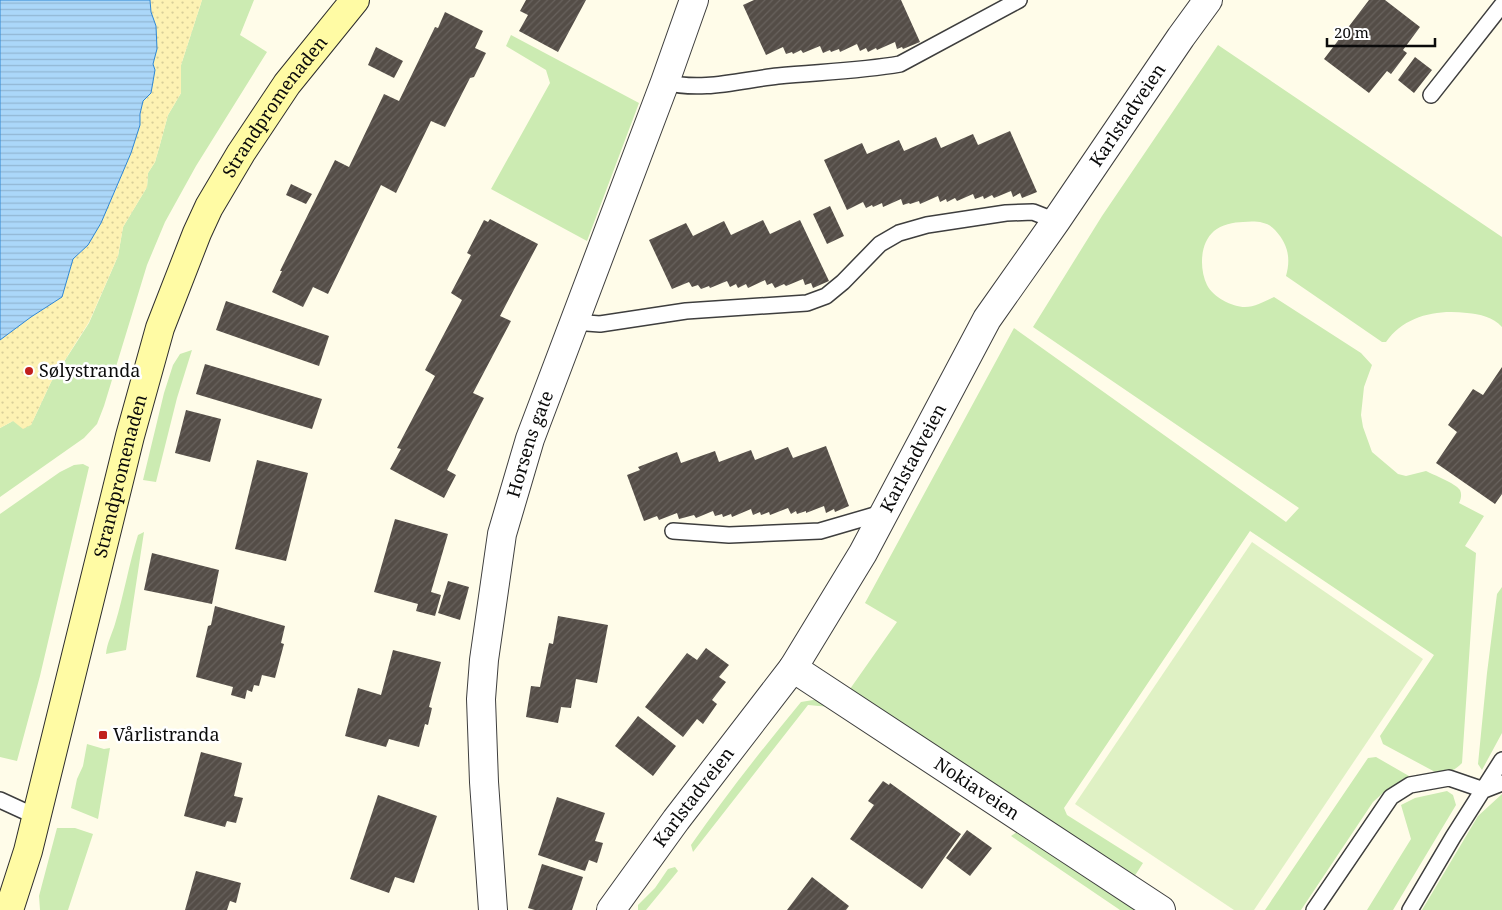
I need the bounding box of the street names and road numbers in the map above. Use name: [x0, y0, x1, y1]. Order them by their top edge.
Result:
street label: Strandpromenaden: [216, 30, 332, 182]
street label: Karlstadveien: [1083, 58, 1171, 171]
street label: Horsens gate: [500, 387, 558, 500]
street label: Strandpromenaden: [87, 391, 152, 560]
street label: Karlstadveien: [874, 399, 951, 516]
street label: Karlstadveien: [647, 741, 739, 851]
street label: Nokiaveien: [930, 751, 1025, 825]

